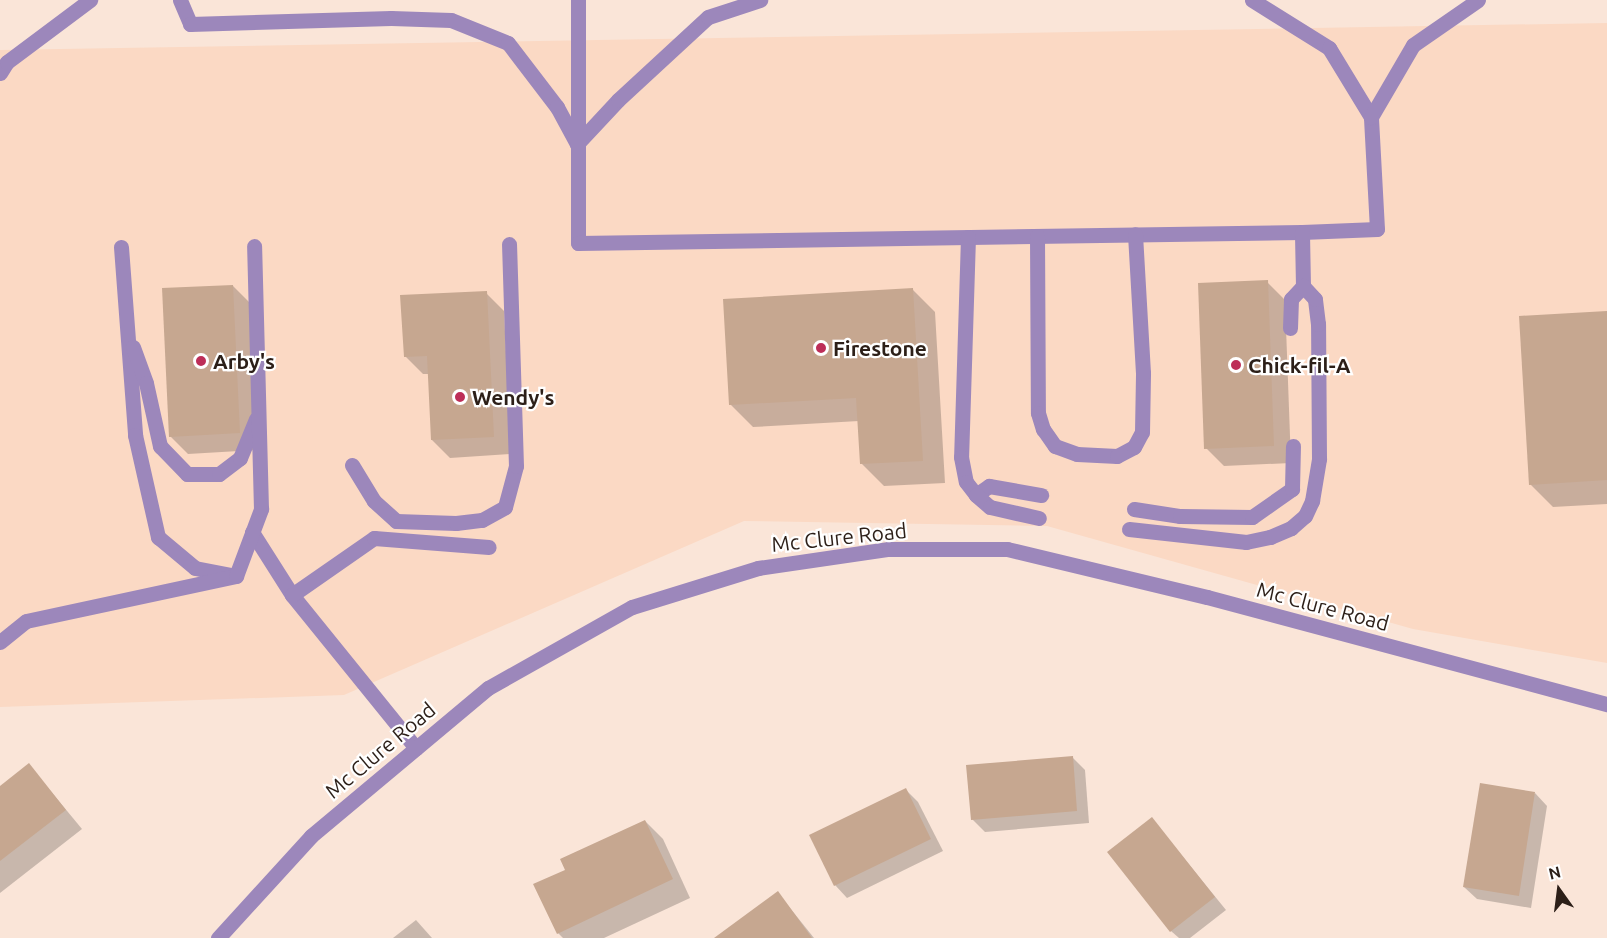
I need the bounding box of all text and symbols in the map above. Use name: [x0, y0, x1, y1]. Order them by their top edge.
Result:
place label: Firestone: [833, 335, 927, 361]
marker: Firestone: [814, 341, 828, 355]
place label: Arby's: [213, 348, 275, 374]
place label: Chick-fil-A: [1248, 352, 1350, 378]
marker: Arby's: [194, 354, 208, 368]
marker: Chick-fil-A: [1229, 358, 1243, 372]
place label: Wendy's: [472, 384, 554, 410]
marker: Wendy's: [453, 390, 467, 404]
street label: Mc Clure Road: [770, 517, 908, 557]
street label: Mc Clure Road: [1254, 576, 1392, 636]
street label: Mc Clure Road: [320, 697, 440, 803]
north arrow: [1529, 860, 1589, 920]
text: N: [1547, 862, 1563, 883]

